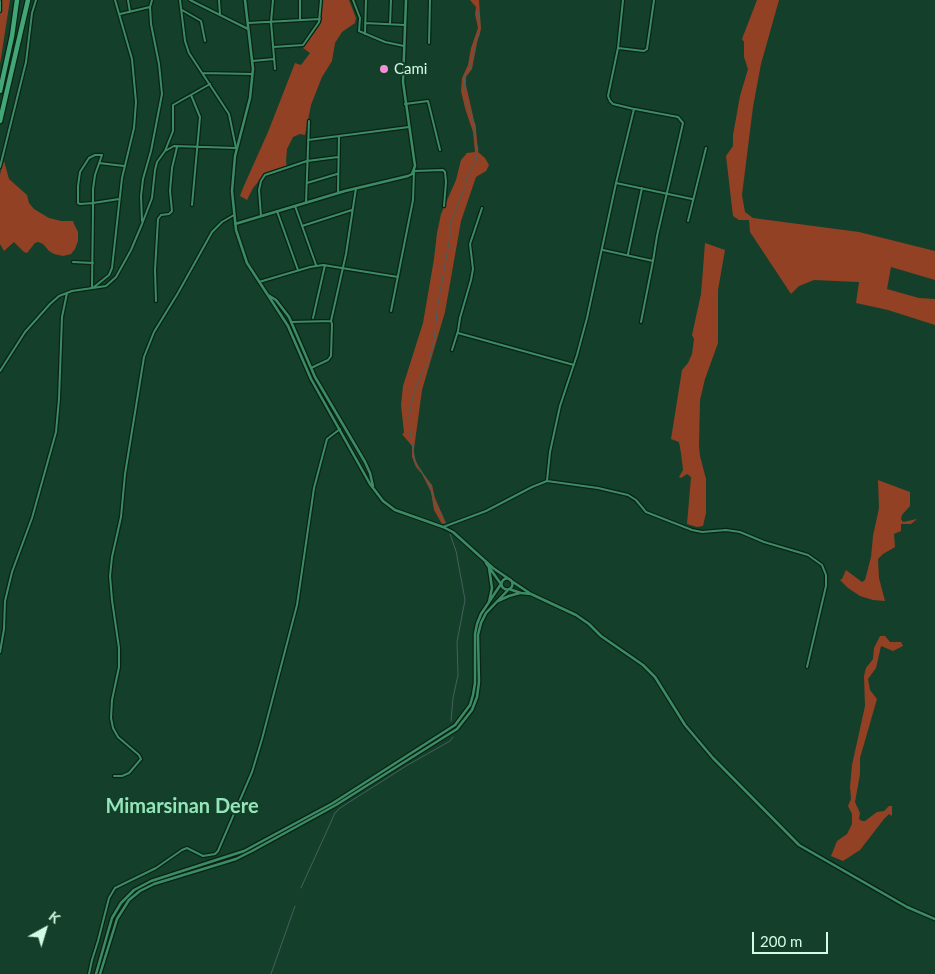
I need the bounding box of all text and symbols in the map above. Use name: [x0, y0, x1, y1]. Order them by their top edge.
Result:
place label: Cami: [394, 60, 427, 78]
marker: Cami: [378, 63, 390, 75]
district label: Mimarsinan Dere: [105, 795, 259, 819]
north arrow: [20, 904, 70, 954]
text: K: [46, 907, 64, 927]
scale bar: [755, 922, 831, 954]
text: 200 m: [760, 932, 802, 950]

